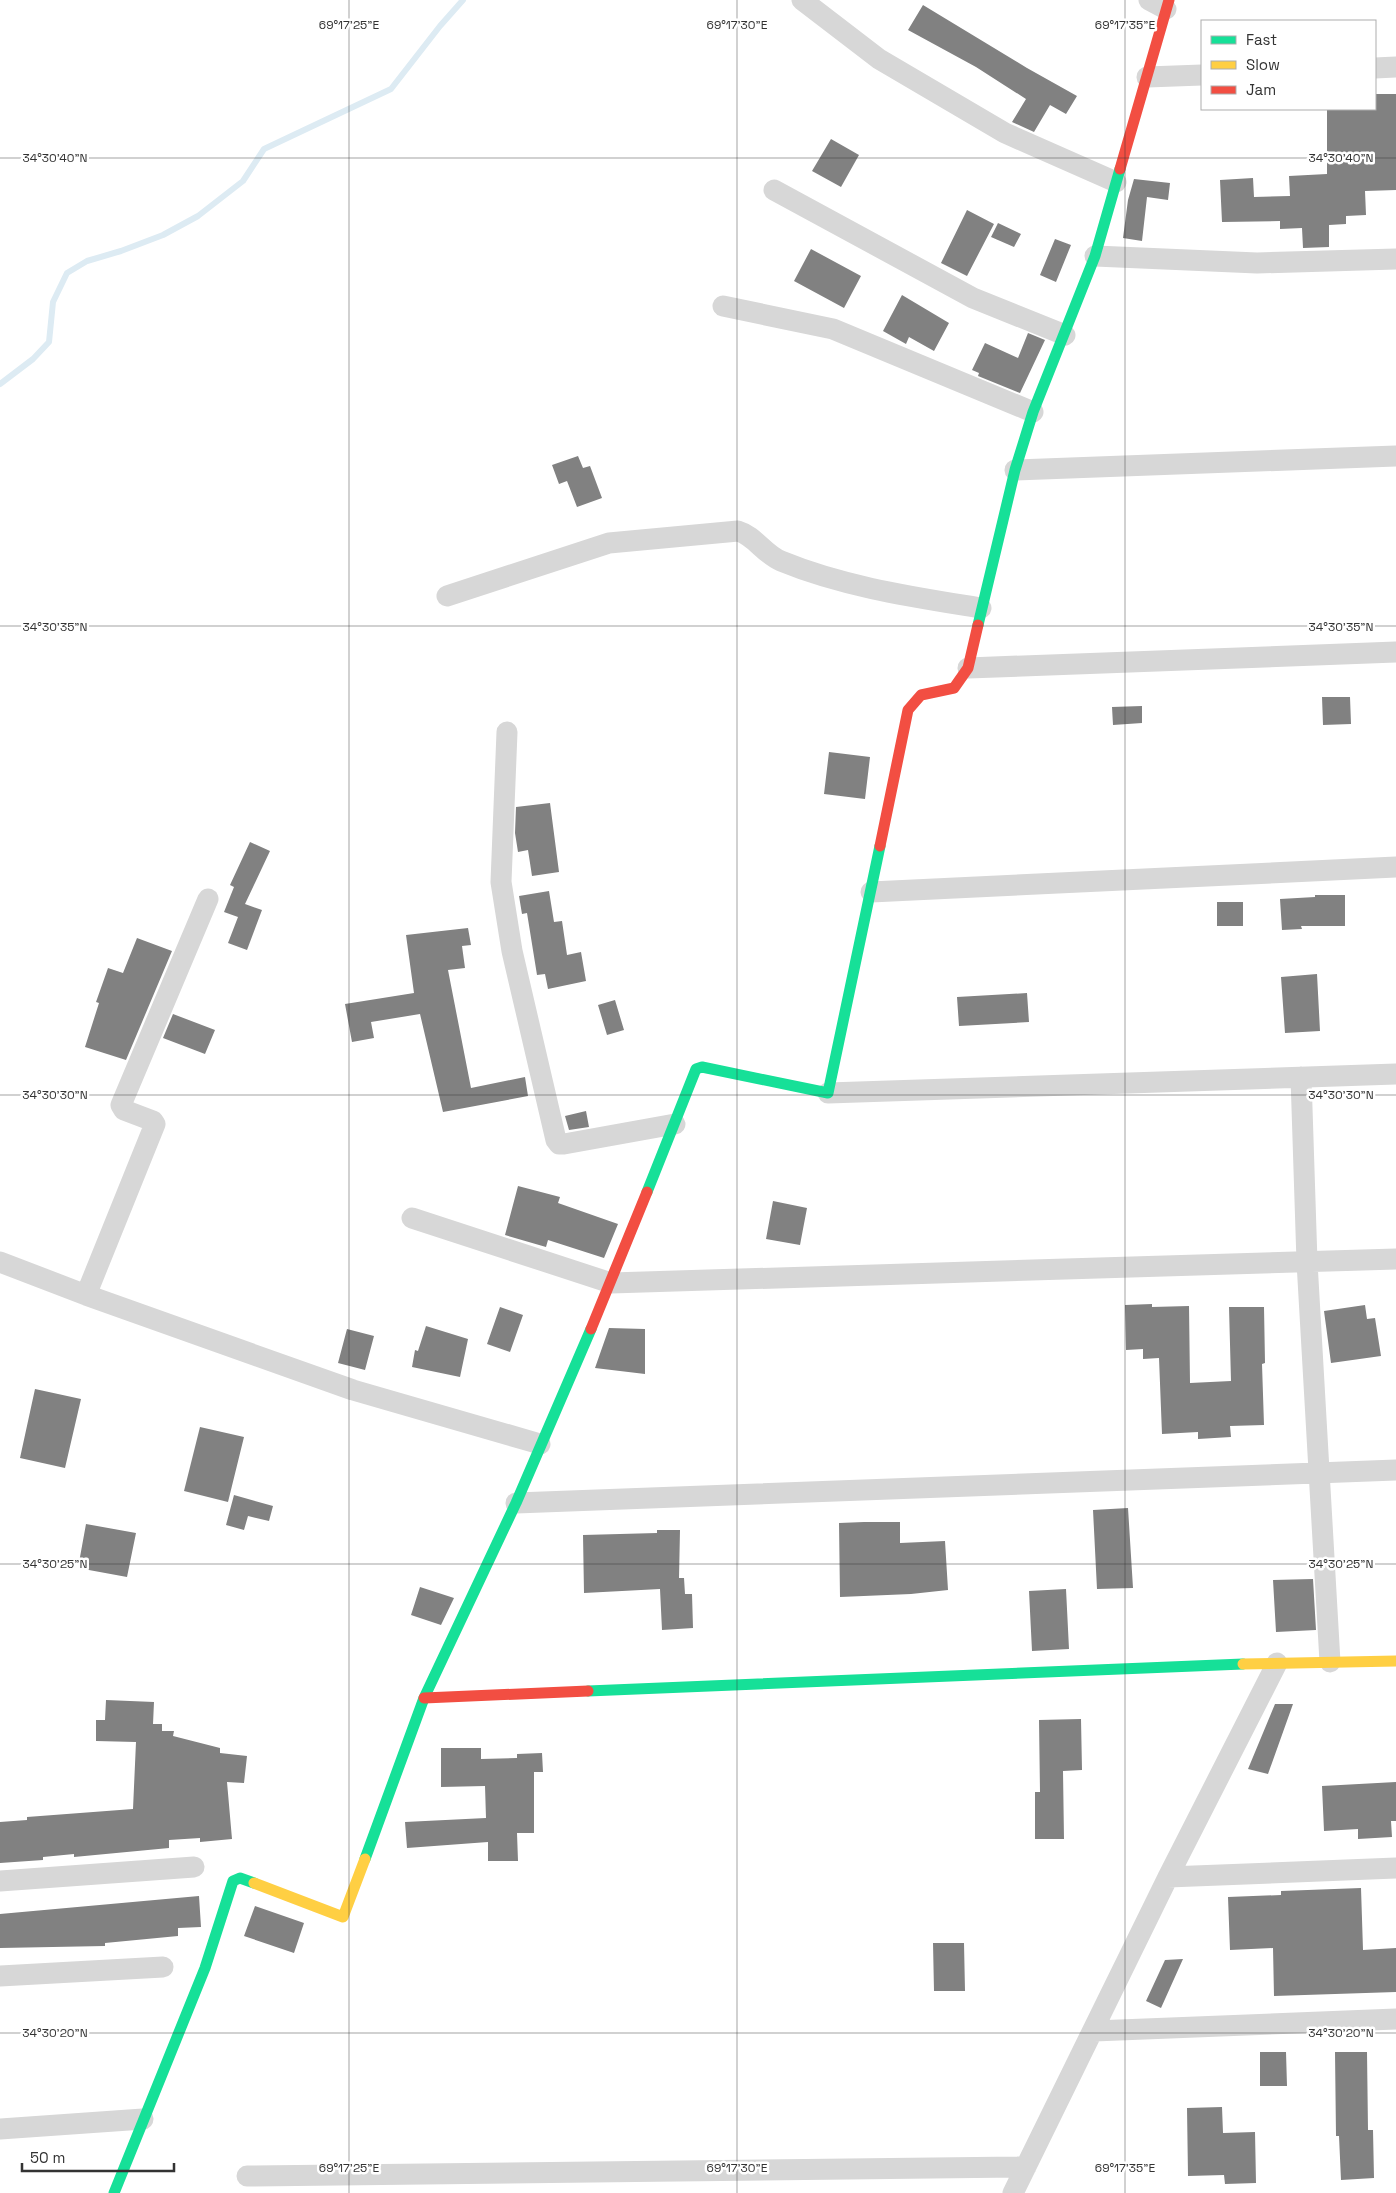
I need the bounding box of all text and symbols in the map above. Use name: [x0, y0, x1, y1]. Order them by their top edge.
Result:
text: 69°17'25"E: [319, 17, 379, 33]
text: 69°17'30"E: [707, 17, 768, 33]
text: 69°17'35"E: [1095, 17, 1155, 33]
legend: [1201, 20, 1376, 110]
text: Fast: [1246, 30, 1277, 49]
text: Slow: [1246, 55, 1280, 74]
text: Jam: [1246, 80, 1276, 99]
text: 34°30'40"N: [22, 150, 88, 166]
text: 34°30'40"N: [1308, 150, 1374, 166]
text: 34°30'35"N: [23, 619, 87, 635]
text: 34°30'35"N: [1309, 619, 1373, 635]
text: 34°30'30"N: [22, 1087, 88, 1103]
text: 34°30'30"N: [1308, 1087, 1374, 1103]
text: 34°30'25"N: [23, 1556, 87, 1572]
text: 34°30'25"N: [1309, 1556, 1373, 1572]
text: 34°30'20"N: [22, 2025, 88, 2041]
text: 34°30'20"N: [1308, 2025, 1374, 2041]
scale bar: [22, 2140, 175, 2172]
text: 50 m: [30, 2148, 65, 2167]
text: 69°17'25"E: [319, 2160, 379, 2176]
text: 69°17'30"E: [707, 2160, 768, 2176]
text: 69°17'35"E: [1095, 2160, 1155, 2176]

